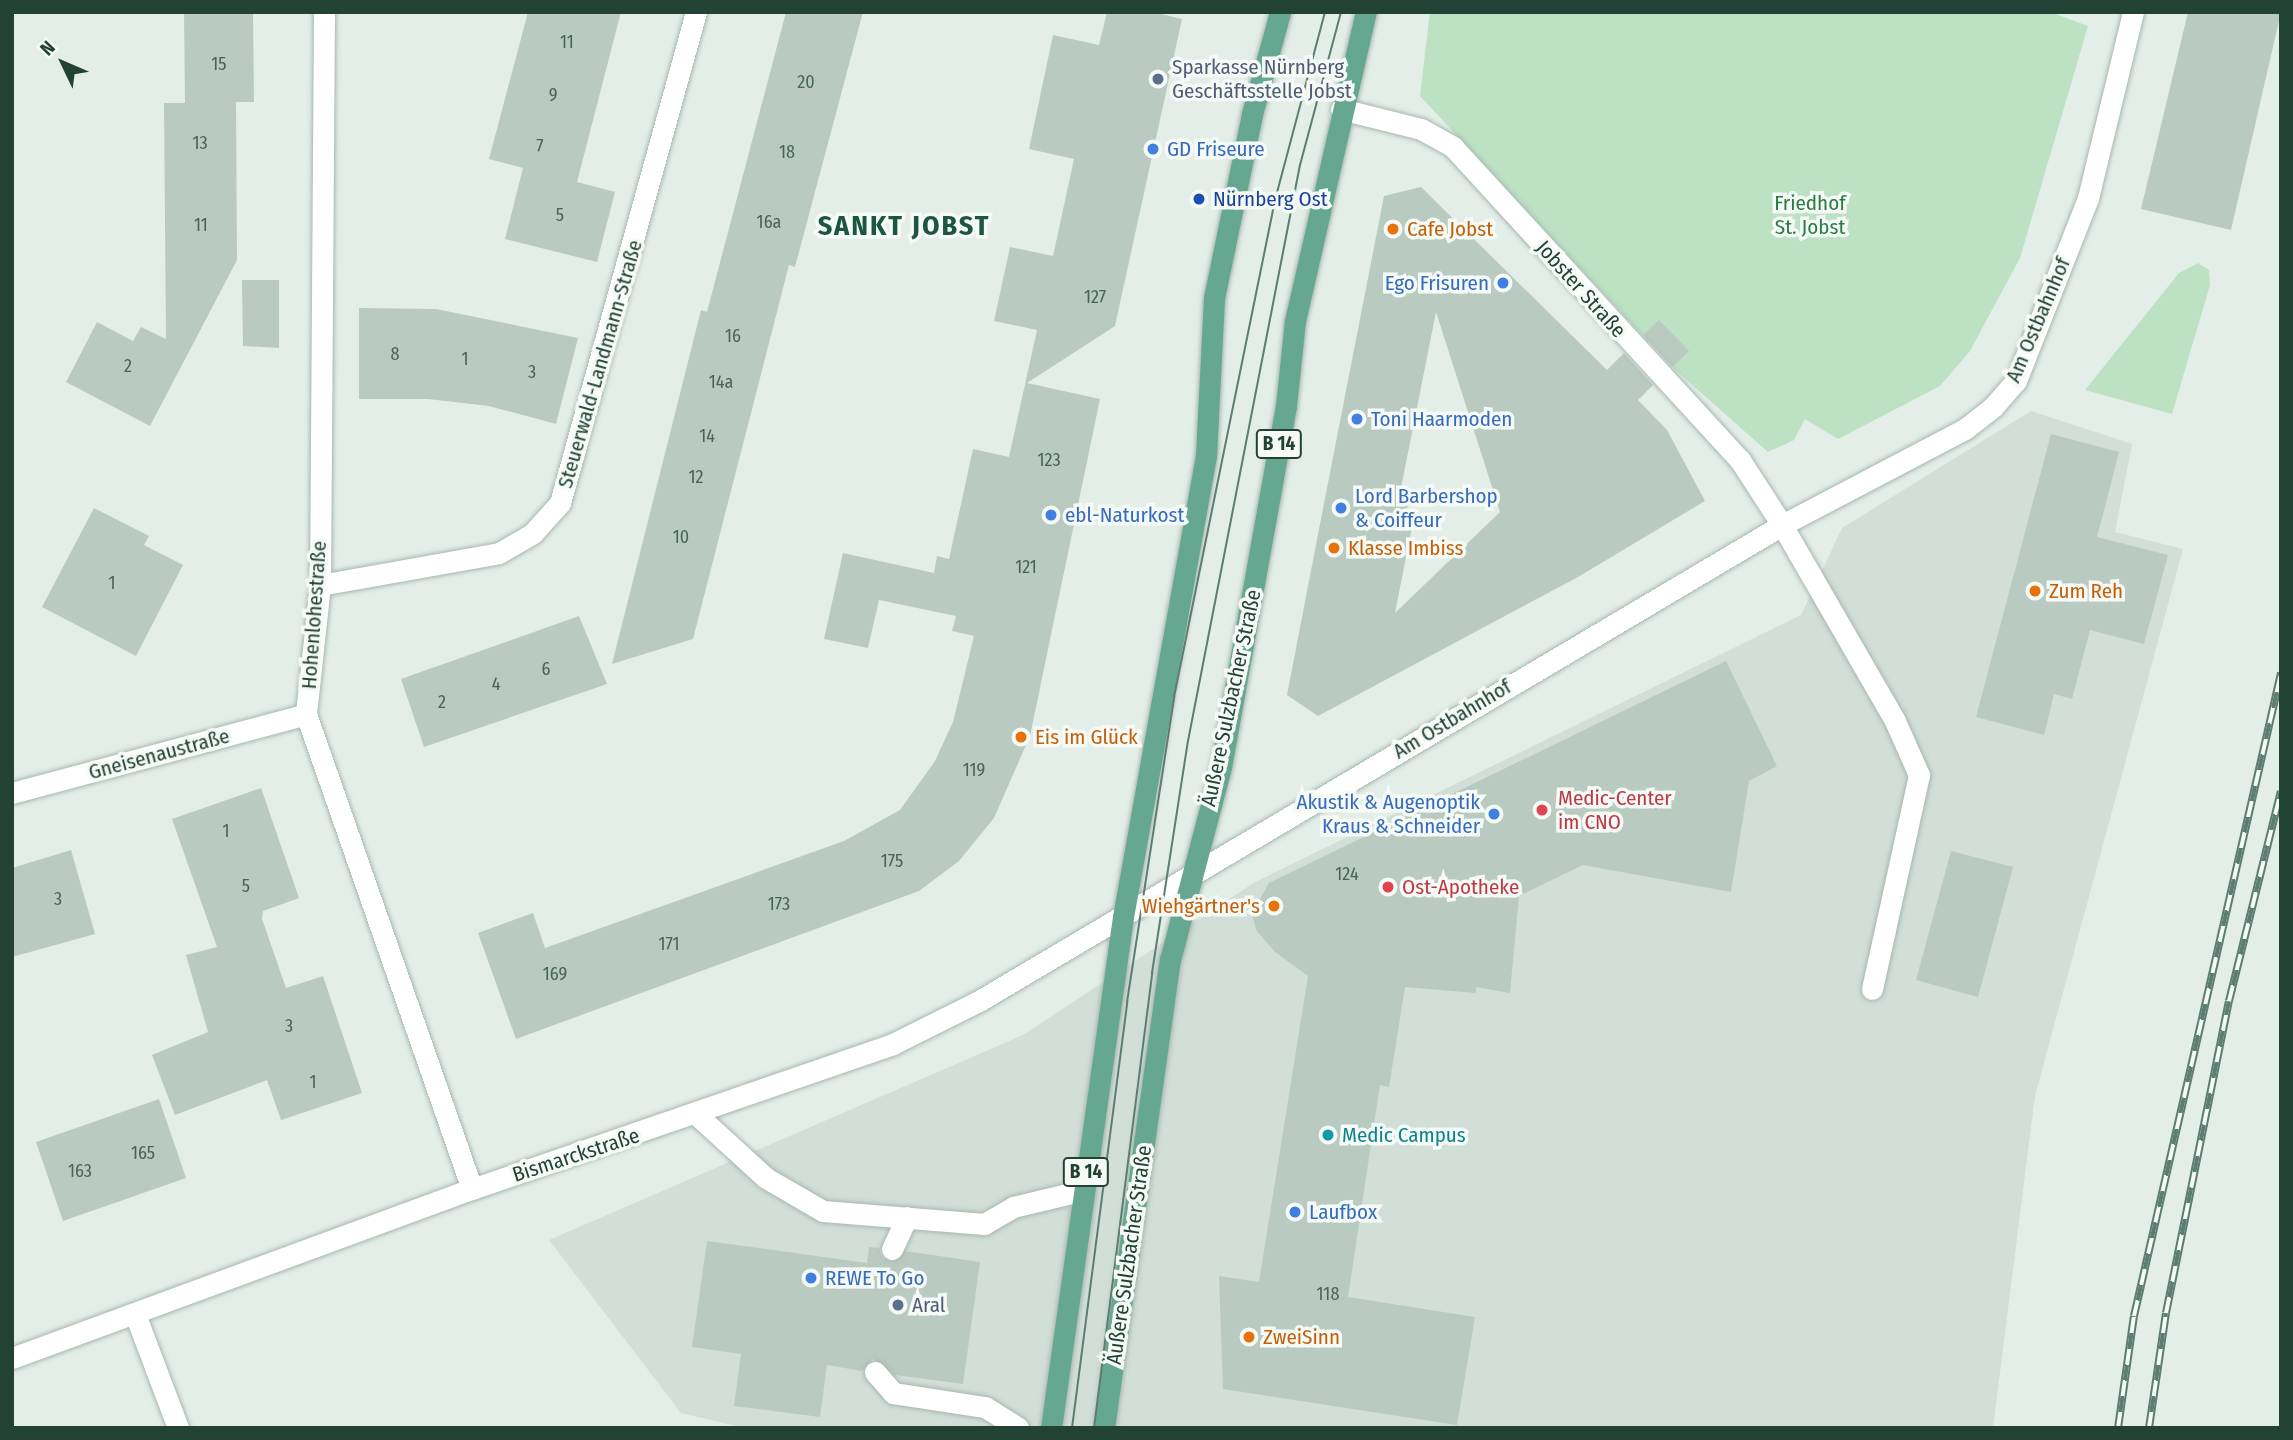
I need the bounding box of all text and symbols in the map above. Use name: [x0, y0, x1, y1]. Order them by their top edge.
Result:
north arrow: [28, 28, 98, 98]
house number: 11: [560, 31, 574, 53]
text: N: [35, 36, 60, 60]
house number: 15: [211, 53, 227, 75]
place label: Sparkasse Nürnberg Geschäftsstelle Jobst: [1172, 54, 1352, 104]
house number: 20: [797, 71, 815, 93]
marker: Sparkasse Nürnberg Geschäftsstelle Jobst: [1150, 71, 1166, 87]
house number: 9: [549, 84, 557, 106]
house number: 13: [192, 132, 208, 154]
house number: 7: [536, 135, 544, 157]
place label: GD Friseure: [1167, 136, 1265, 162]
house number: 18: [779, 141, 795, 163]
marker: GD Friseure: [1145, 141, 1161, 157]
place label: Nürnberg Ost: [1213, 186, 1328, 212]
park label: Friedhof St. Jobst: [1774, 190, 1846, 240]
marker: Nürnberg Ost: [1191, 191, 1207, 207]
house number: 5: [556, 204, 564, 226]
district label: SANKT JOBST: [819, 209, 989, 243]
house number: 16a: [757, 211, 781, 233]
house number: 11: [194, 214, 208, 236]
place label: Cafe Jobst: [1407, 216, 1493, 242]
marker: Cafe Jobst: [1385, 221, 1401, 237]
street label: Jobster Straße: [1531, 235, 1631, 343]
street label: Steuerwald-Landmann-Straße: [552, 237, 648, 491]
street label: Am Ostbahnhof: [2000, 254, 2076, 386]
place label: Ego Frisuren: [1385, 270, 1489, 296]
marker: Ego Frisuren: [1495, 275, 1511, 291]
house number: 127: [1084, 286, 1106, 308]
house number: 16: [725, 325, 741, 347]
house number: 8: [391, 343, 399, 365]
house number: 1: [461, 348, 469, 370]
house number: 2: [124, 355, 132, 377]
house number: 3: [528, 361, 536, 383]
house number: 14a: [709, 371, 733, 393]
place label: Toni Haarmoden: [1371, 406, 1512, 432]
marker: Toni Haarmoden: [1349, 411, 1365, 427]
house number: 14: [699, 425, 715, 447]
road number: B 14: [1254, 428, 1304, 460]
house number: 123: [1037, 449, 1061, 471]
house number: 12: [689, 466, 703, 488]
place label: Lord Barbershop & Coiffeur: [1355, 483, 1498, 533]
marker: Lord Barbershop & Coiffeur: [1333, 500, 1349, 516]
place label: ebl-Naturkost: [1065, 502, 1184, 528]
marker: ebl-Naturkost: [1043, 507, 1059, 523]
house number: 10: [673, 526, 689, 548]
place label: Klasse Imbiss: [1348, 535, 1464, 561]
street label: Hohenlohestraße: [296, 540, 332, 690]
marker: Klasse Imbiss: [1326, 540, 1342, 556]
house number: 121: [1015, 556, 1037, 578]
house number: 1: [108, 572, 116, 594]
place label: Zum Reh: [2049, 578, 2123, 604]
marker: Zum Reh: [2027, 583, 2043, 599]
street label: Äußere Sulzbacher Straße: [1196, 587, 1266, 809]
house number: 6: [542, 658, 550, 680]
house number: 4: [492, 673, 500, 695]
street label: Am Ostbahnhof: [1388, 674, 1516, 764]
house number: 2: [438, 691, 446, 713]
street label: Gneisenaustraße: [86, 723, 232, 785]
place label: Eis im Glück: [1035, 724, 1138, 750]
marker: Eis im Glück: [1013, 729, 1029, 745]
house number: 119: [963, 759, 985, 781]
place label: Medic-Center im CNO: [1558, 785, 1672, 835]
place label: Akustik & Augenoptik Kraus & Schneider: [1296, 789, 1480, 839]
marker: Medic-Center im CNO: [1532, 800, 1552, 820]
marker: Akustik & Augenoptik Kraus & Schneider: [1486, 806, 1502, 822]
house number: 1: [222, 820, 230, 842]
house number: 175: [881, 850, 903, 872]
house number: 124: [1335, 863, 1359, 885]
place label: Ost-Apotheke: [1402, 874, 1519, 900]
house number: 5: [242, 875, 250, 897]
marker: Ost-Apotheke: [1380, 879, 1396, 895]
house number: 3: [54, 888, 62, 910]
house number: 173: [768, 893, 790, 915]
place label: Wiehgärtner's: [1142, 893, 1260, 919]
marker: Wiehgärtner's: [1266, 898, 1282, 914]
house number: 171: [658, 933, 680, 955]
house number: 169: [543, 963, 567, 985]
house number: 3: [285, 1015, 293, 1037]
house number: 1: [309, 1071, 317, 1093]
place label: Medic Campus: [1342, 1122, 1466, 1148]
street label: Bismarckstraße: [509, 1123, 643, 1187]
marker: Medic Campus: [1320, 1127, 1336, 1143]
house number: 165: [131, 1142, 155, 1164]
street label: Äußere Sulzbacher Straße: [1101, 1144, 1157, 1366]
road number: B 14: [1062, 1156, 1110, 1188]
house number: 163: [68, 1160, 92, 1182]
place label: Laufbox: [1309, 1199, 1377, 1225]
marker: Laufbox: [1287, 1204, 1303, 1220]
place label: REWE To Go: [825, 1265, 924, 1291]
marker: REWE To Go: [803, 1270, 819, 1286]
house number: 118: [1317, 1283, 1339, 1305]
place label: Aral: [912, 1292, 945, 1318]
marker: Aral: [890, 1297, 906, 1313]
place label: ZweiSinn: [1263, 1324, 1340, 1350]
marker: ZweiSinn: [1241, 1329, 1257, 1345]

